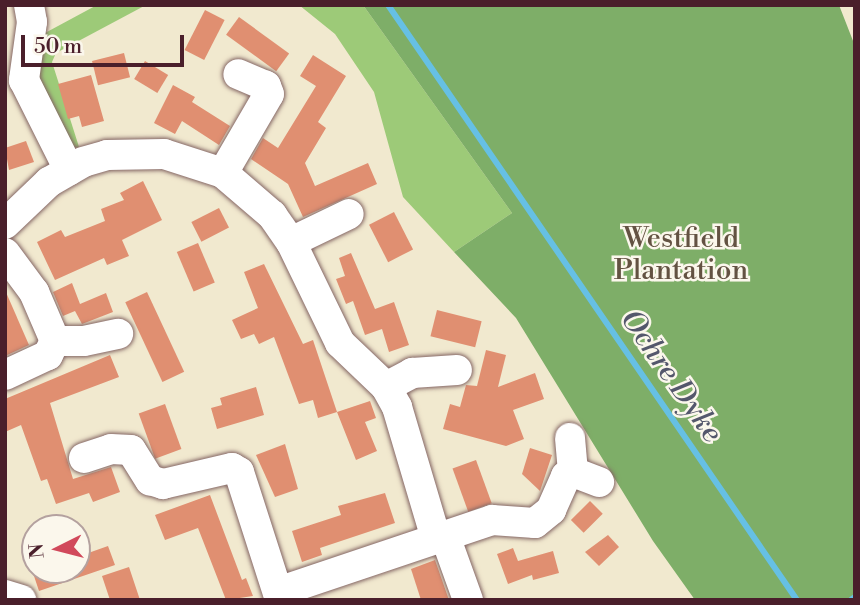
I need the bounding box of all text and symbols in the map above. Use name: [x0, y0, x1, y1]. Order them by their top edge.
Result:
scale bar: [24, 21, 187, 65]
text: 50 m: [34, 34, 82, 60]
park label: Westfield Plantation: [614, 222, 748, 288]
water label: Ochre Dyke: [612, 303, 730, 449]
north arrow: [21, 514, 91, 584]
text: N: [24, 542, 50, 560]

